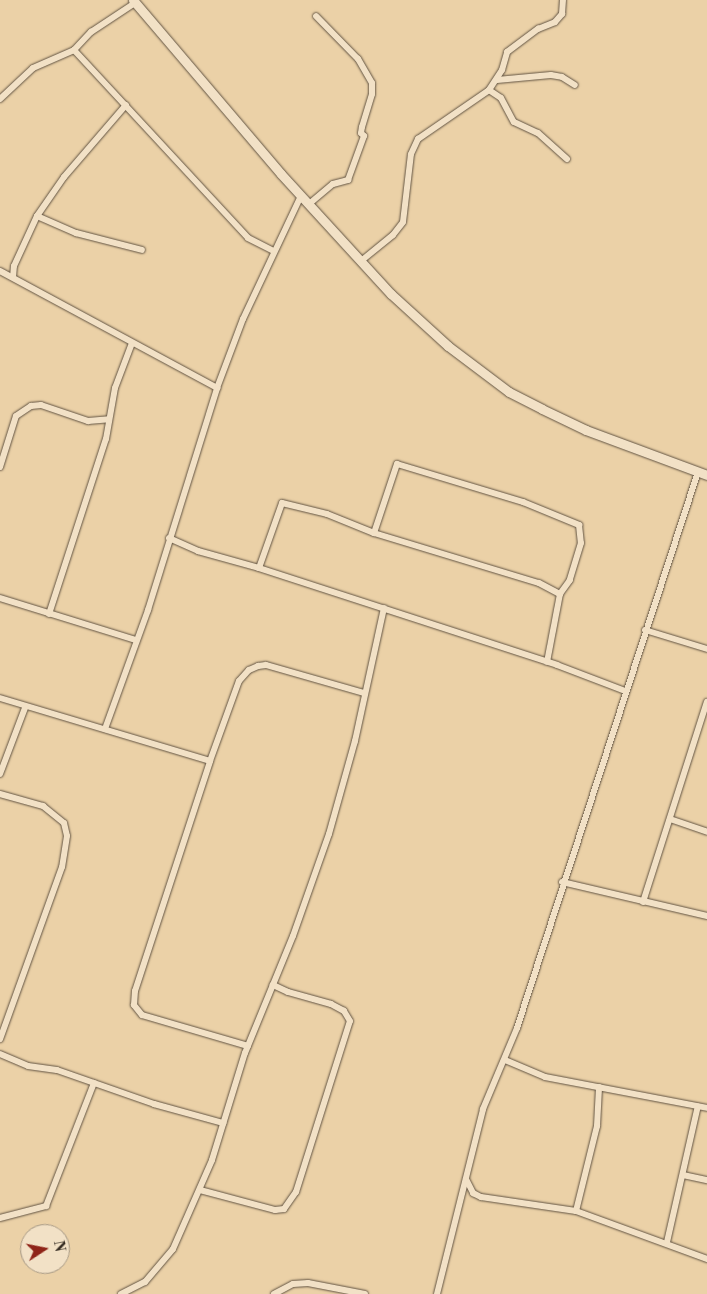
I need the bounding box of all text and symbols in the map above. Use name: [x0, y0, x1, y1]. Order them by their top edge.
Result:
north arrow: [20, 1224, 70, 1274]
text: N: [49, 1239, 69, 1253]

